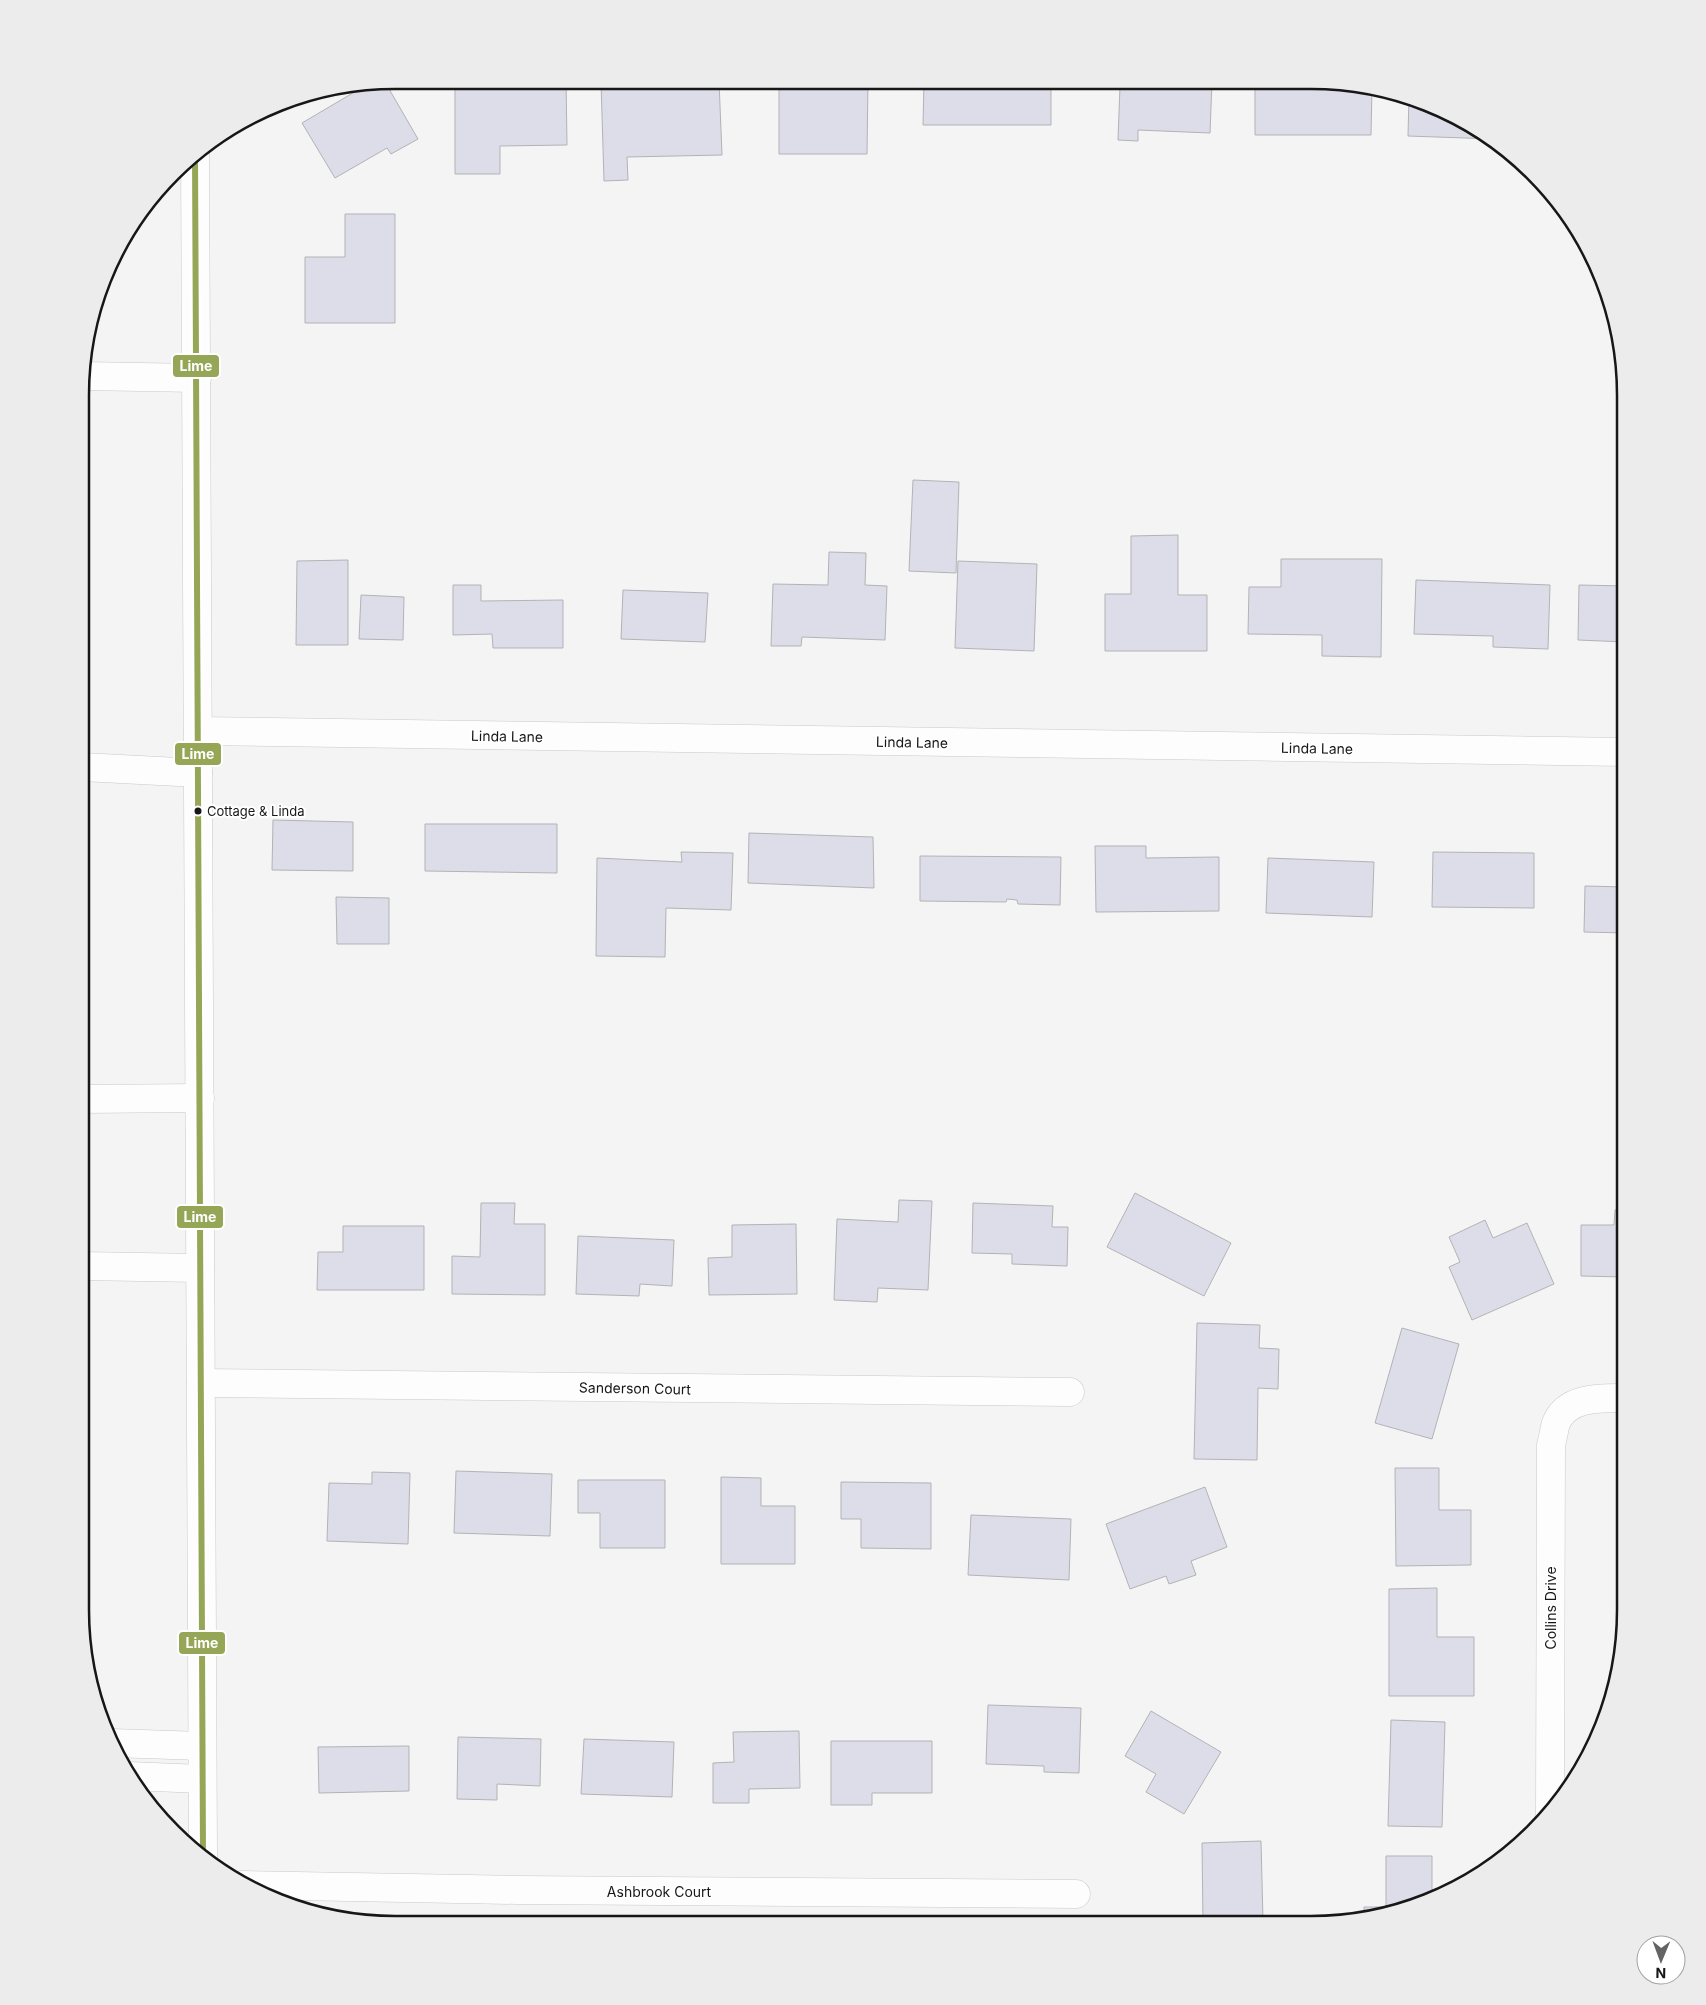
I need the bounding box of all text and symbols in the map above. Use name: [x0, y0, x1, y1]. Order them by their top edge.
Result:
line badge: Lime: [172, 354, 220, 378]
text: Lime: [180, 357, 212, 374]
street label: Linda Lane: [471, 727, 543, 745]
street label: Linda Lane: [876, 733, 948, 751]
street label: Linda Lane: [1281, 739, 1353, 757]
line badge: Lime: [174, 742, 222, 766]
text: Lime: [182, 745, 214, 762]
place label: Cottage & Linda: [207, 803, 305, 819]
marker: Cottage & Linda: [193, 806, 203, 816]
line badge: Lime: [176, 1205, 224, 1229]
text: Lime: [184, 1208, 216, 1225]
street label: Sanderson Court: [579, 1379, 692, 1397]
street label: Collins Drive: [1542, 1566, 1559, 1650]
line badge: Lime: [178, 1631, 226, 1655]
text: Lime: [186, 1634, 218, 1651]
street label: Ashbrook Court: [607, 1883, 712, 1900]
north arrow: [1636, 1935, 1686, 1985]
text: N: [1655, 1965, 1666, 1982]

